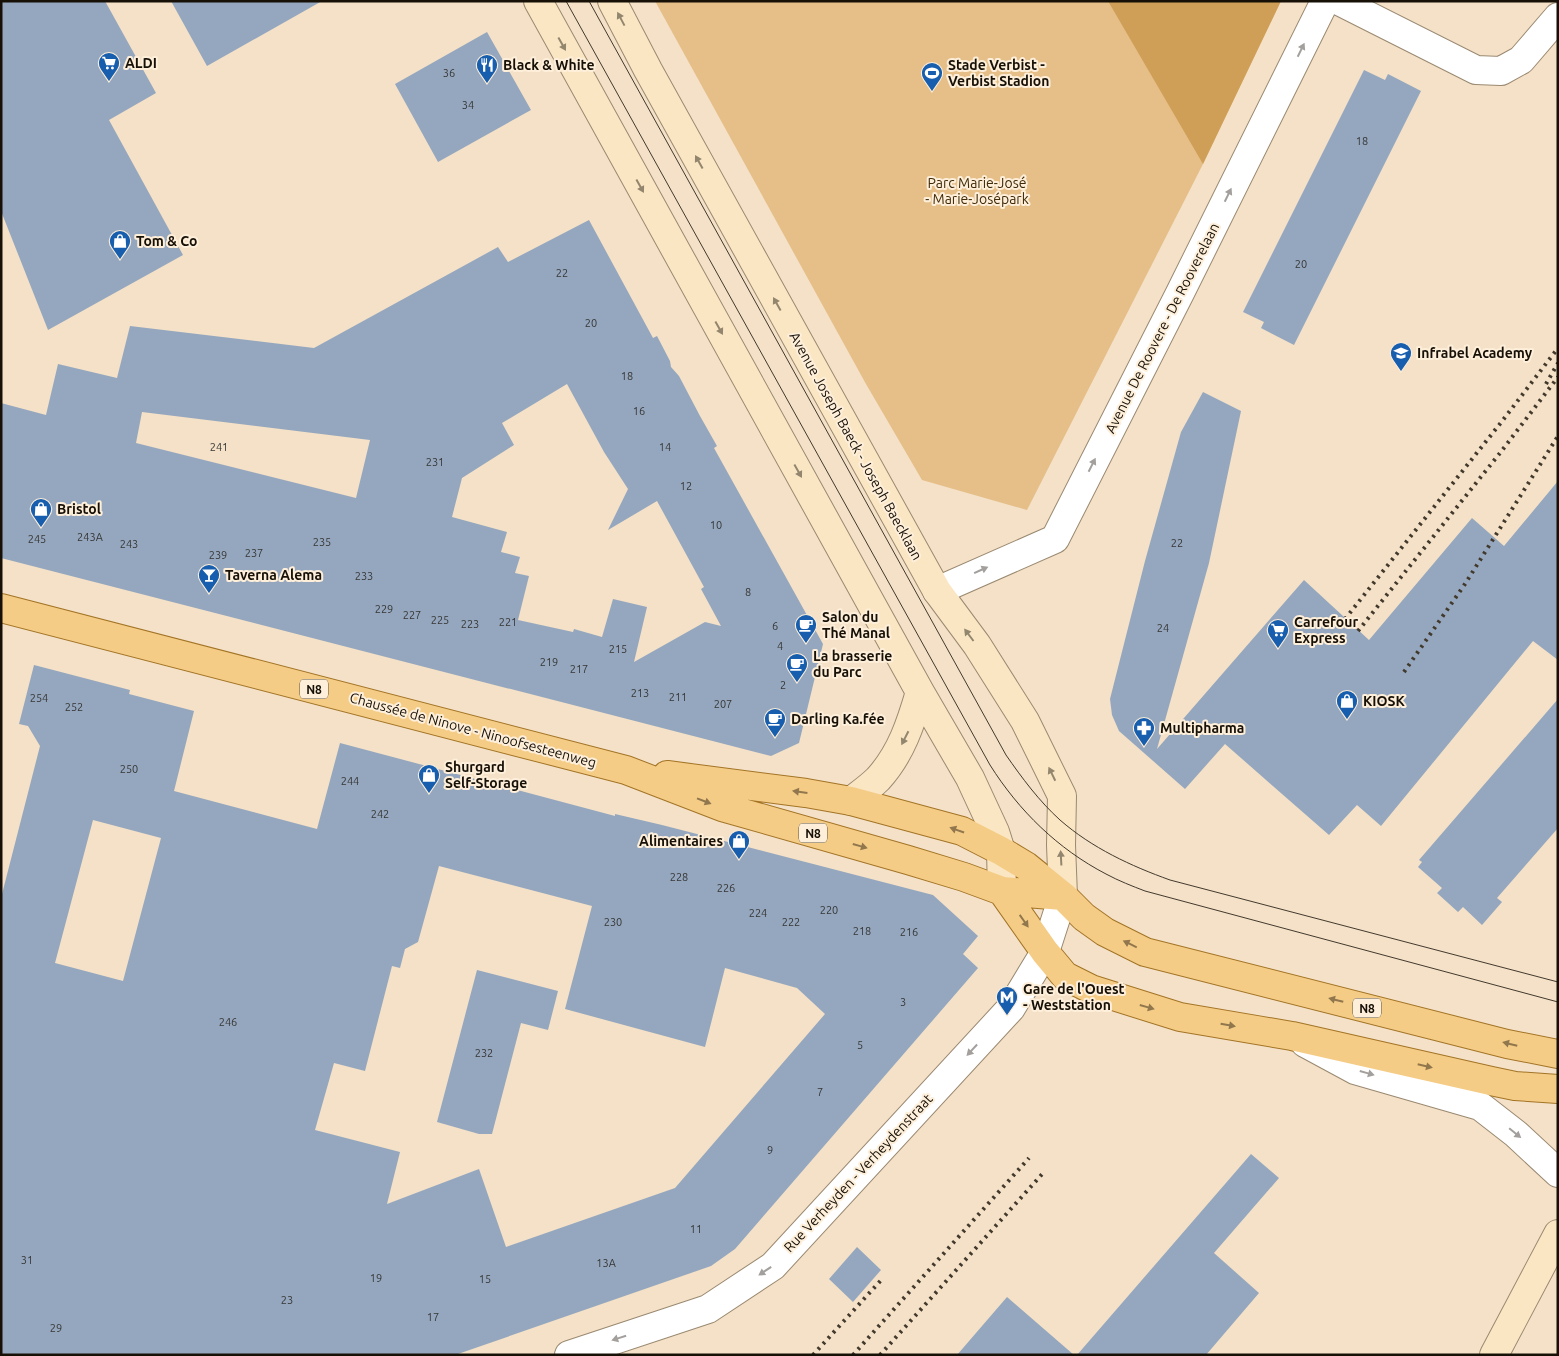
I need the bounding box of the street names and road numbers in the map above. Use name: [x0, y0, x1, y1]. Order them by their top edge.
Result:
street label: Avenue De Roovere - De Rooverelaan: [1102, 220, 1222, 436]
street label: Avenue Joseph Baeck - Joseph Baecklaan: [786, 329, 926, 563]
road number: N8: [300, 680, 328, 699]
street label: Chaussée de Ninove - Ninoofsesteenweg: [348, 689, 598, 771]
road number: N8: [799, 824, 827, 842]
road number: N8: [1353, 998, 1381, 1018]
street label: Rue Verheyden - Verheydenstraat: [780, 1090, 936, 1255]

